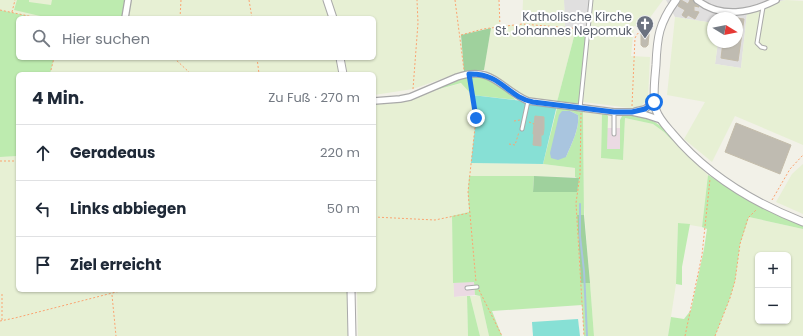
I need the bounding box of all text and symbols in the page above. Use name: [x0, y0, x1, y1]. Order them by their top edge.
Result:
place label: Katholische Kirche St. Johannes Nepomuk: [495, 8, 633, 39]
north arrow: [707, 12, 743, 48]
church icon: Katholische Kirche St. Johannes Nepomuk: [635, 14, 655, 39]
search box: [16, 16, 376, 60]
icon: search: [30, 27, 52, 49]
text: Hier suchen: [62, 28, 150, 49]
text: 4 Min.: [32, 86, 84, 110]
text: Zu Fuß · 270 m: [268, 88, 360, 107]
route start: [645, 93, 663, 111]
route end: [467, 109, 485, 127]
icon: ahead: [32, 142, 54, 164]
text: Geradeaus: [70, 142, 155, 163]
text: 220 m: [320, 143, 360, 162]
icon: left: [32, 198, 54, 220]
text: Links abbiegen: [70, 198, 186, 219]
text: 50 m: [327, 199, 360, 218]
map controls: [755, 252, 791, 324]
button: +: [755, 252, 791, 288]
icon: arrive: [32, 254, 54, 276]
text: Ziel erreicht: [70, 254, 161, 275]
button: −: [755, 288, 791, 324]

